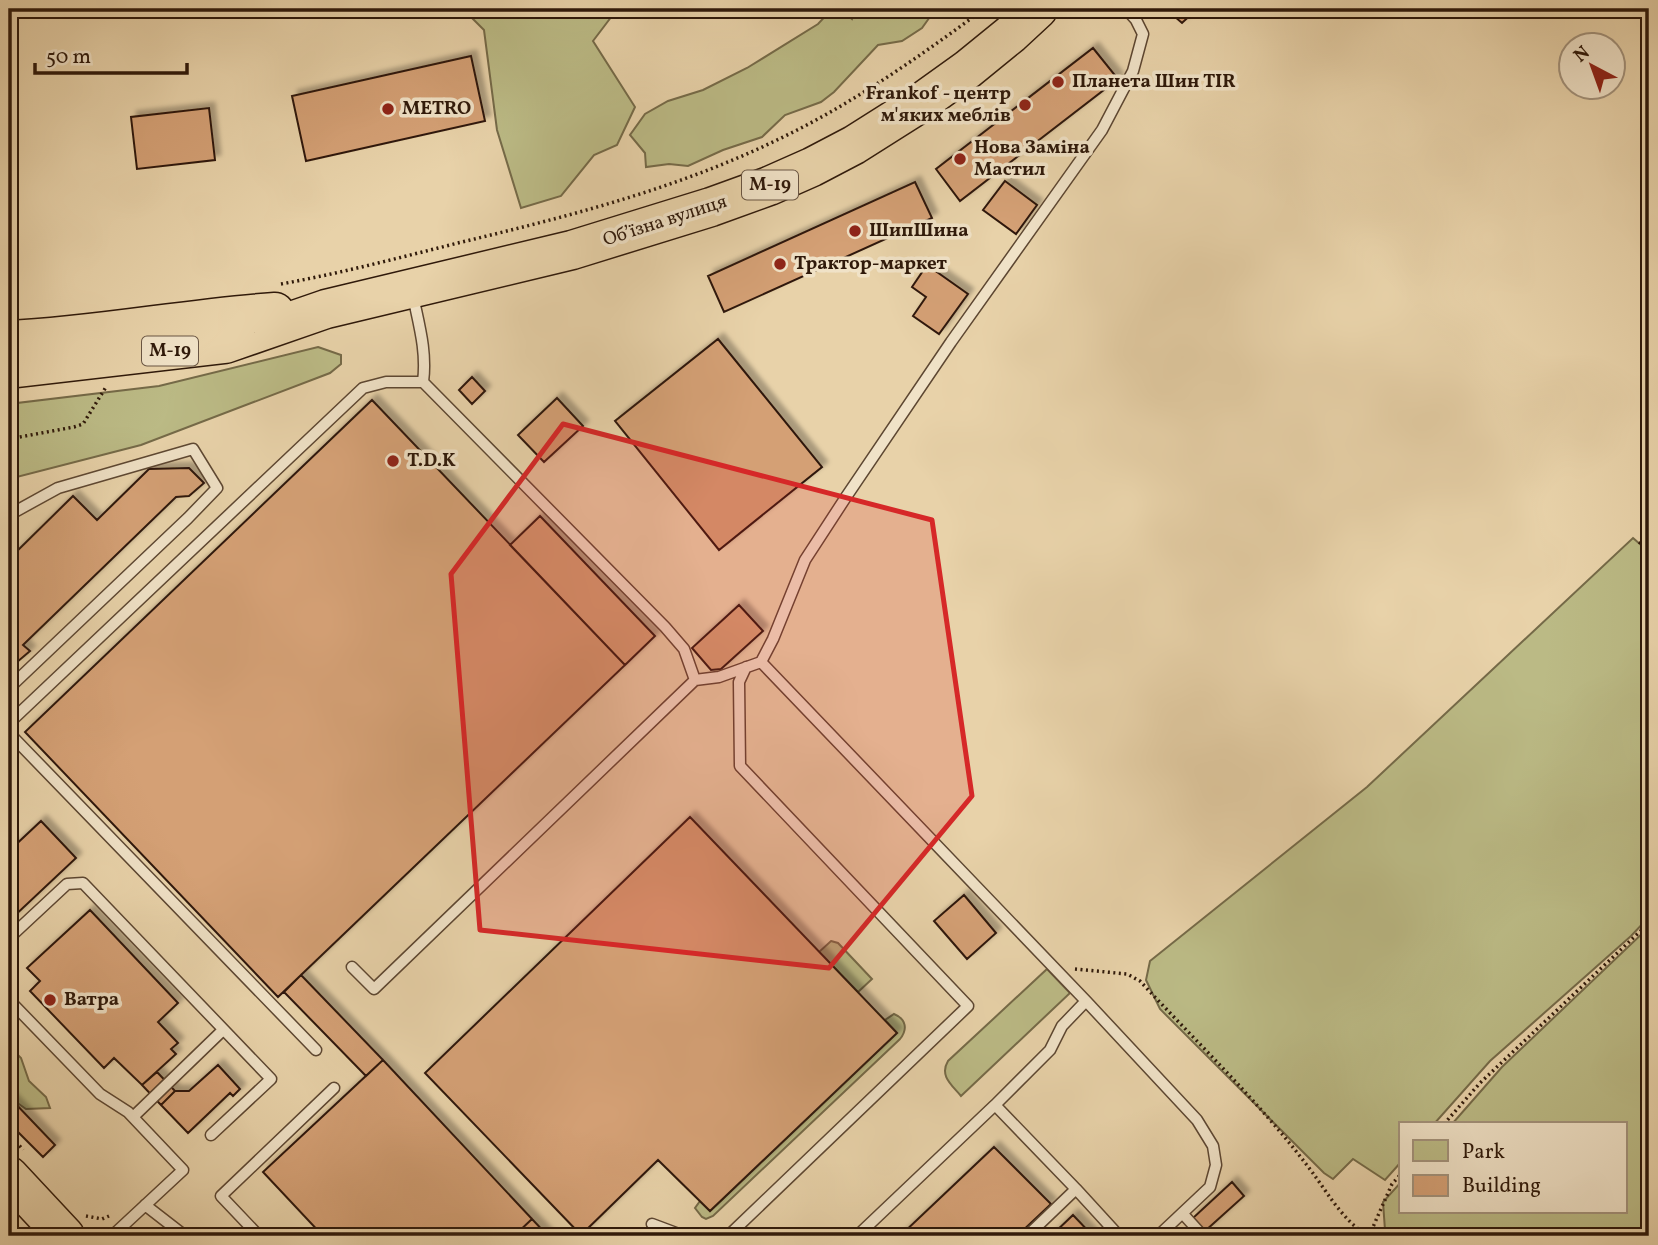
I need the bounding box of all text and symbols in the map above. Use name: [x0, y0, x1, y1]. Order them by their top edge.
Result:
scale bar: [35, 32, 187, 76]
north arrow: [1556, 32, 1626, 102]
text: N: [1568, 40, 1596, 69]
text: 50 m: [46, 43, 91, 72]
place label: Планета Шин TIR: [1072, 69, 1236, 95]
marker: Планета Шин TIR: [1050, 74, 1066, 90]
place label: Frankof - центр м'яких меблів: [865, 81, 1011, 129]
place label: METRO: [402, 96, 471, 122]
marker: Frankof - центр м'яких меблів: [1017, 97, 1033, 113]
marker: METRO: [380, 101, 396, 117]
place label: Нова Заміна Мастил: [974, 135, 1090, 183]
marker: Нова Заміна Мастил: [952, 151, 968, 167]
road number: М-19: [742, 170, 798, 200]
street label: Обʼїзна вулиця: [600, 189, 730, 253]
place label: ШипШина: [869, 218, 969, 244]
marker: ШипШина: [847, 223, 863, 239]
place label: Трактор-маркет: [794, 251, 948, 277]
marker: Трактор-маркет: [772, 256, 788, 272]
road number: М-19: [142, 337, 198, 366]
place label: T.D.K: [407, 448, 456, 474]
marker: T.D.K: [385, 453, 401, 469]
place label: Ватра: [64, 987, 119, 1013]
marker: Ватра: [42, 992, 58, 1008]
legend: [1399, 1122, 1626, 1214]
text: Park: [1462, 1138, 1505, 1167]
text: Building: [1462, 1172, 1541, 1201]

